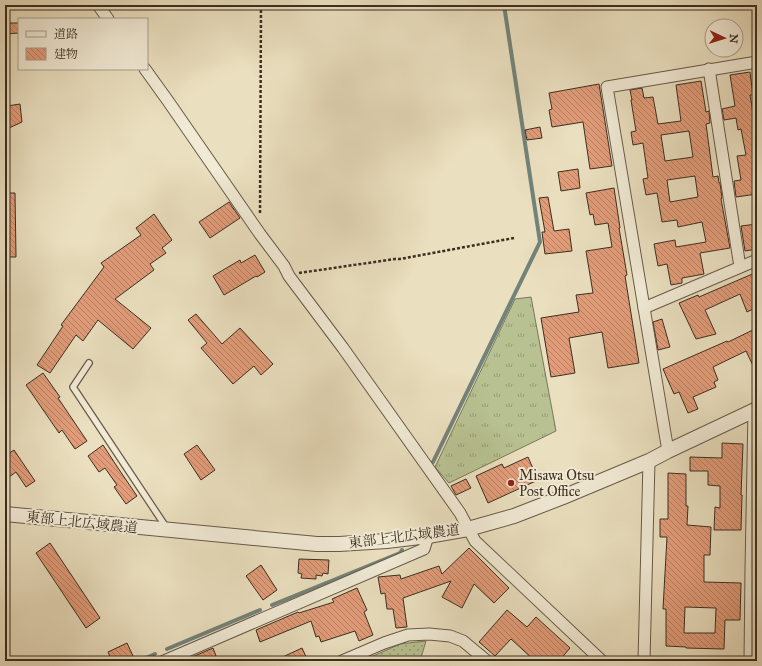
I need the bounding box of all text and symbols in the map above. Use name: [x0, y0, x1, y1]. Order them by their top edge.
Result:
legend: [18, 18, 148, 70]
north arrow: [704, 18, 744, 58]
text: 道路: [54, 27, 78, 41]
text: N: [727, 34, 740, 44]
text: 建物: [54, 47, 78, 61]
place label: Misawa Otsu Post Office: [519, 467, 595, 500]
marker: Misawa Otsu Post Office: [506, 478, 516, 488]
street label: 東部上北広域農道: [25, 508, 139, 537]
street label: 東部上北広域農道: [347, 521, 461, 552]

